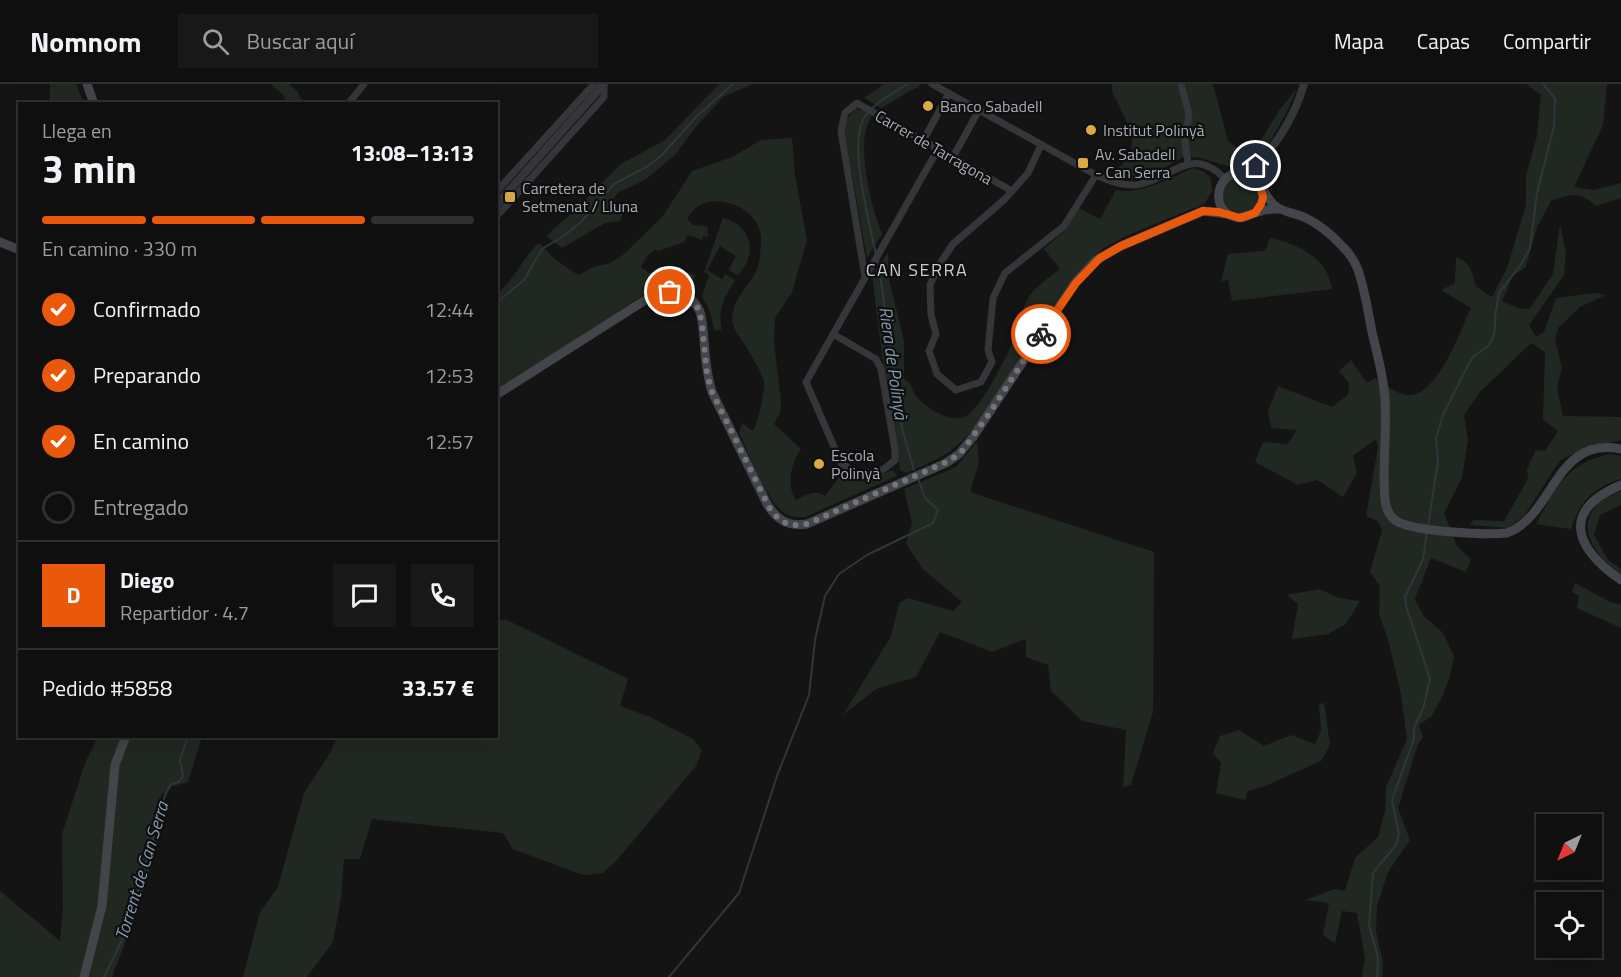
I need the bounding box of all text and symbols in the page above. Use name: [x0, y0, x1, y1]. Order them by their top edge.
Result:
search box: [178, 14, 598, 68]
text: Nomnom: [30, 20, 142, 63]
text: Buscar aquí: [247, 24, 354, 58]
icon: search: [199, 25, 232, 58]
text: Mapa: [1334, 25, 1384, 57]
text: Capas: [1417, 25, 1470, 57]
text: Compartir: [1503, 25, 1591, 57]
place label: Banco Sabadell: [940, 94, 1042, 118]
marker: Banco Sabadell: [921, 99, 935, 113]
street label: Carrer de Tarragona: [871, 104, 997, 190]
text: Llega en: [42, 115, 112, 146]
place label: Institut Polinyà: [1103, 118, 1205, 142]
marker: Institut Polinyà: [1084, 123, 1098, 137]
text: 13:08–13:13: [351, 136, 474, 170]
text: 3 min: [42, 139, 137, 198]
pin: [1230, 140, 1281, 191]
place label: Av. Sabadell - Can Serra: [1095, 142, 1175, 184]
icon: home: [1239, 149, 1272, 182]
marker: Av. Sabadell - Can Serra: [1076, 156, 1090, 170]
place label: Carretera de Setmenat / Lluna: [522, 176, 638, 218]
marker: Carretera de Setmenat / Lluna: [503, 190, 517, 204]
text: En camino · 330 m: [42, 233, 197, 264]
district label: CAN SERRA: [866, 256, 968, 283]
pin: [644, 266, 695, 317]
icon: bag: [653, 275, 686, 308]
text: Confirmado: [93, 292, 201, 326]
icon: check: [42, 293, 75, 326]
text: 12:44: [425, 294, 474, 325]
courier: [1011, 304, 1071, 364]
water label: Riera de Polinyà: [872, 305, 915, 422]
icon: bike: [1025, 318, 1058, 351]
text: Preparando: [93, 358, 201, 392]
icon: check: [42, 359, 75, 392]
text: 12:53: [425, 360, 474, 391]
text: En camino: [93, 424, 189, 458]
icon: check: [42, 425, 75, 458]
text: 12:57: [425, 426, 474, 457]
place label: Escola Polinyà: [831, 443, 880, 485]
marker: Escola Polinyà: [812, 457, 826, 471]
text: Entregado: [93, 490, 189, 524]
text: Diego: [120, 563, 174, 597]
button: chat: [333, 564, 396, 627]
button: phone: [411, 564, 474, 627]
text: D: [66, 578, 81, 612]
text: Repartidor · 4.7: [120, 597, 249, 628]
text: Pedido #5858: [42, 671, 172, 705]
text: 33.57 €: [402, 671, 474, 705]
water label: Torrent de Can Serra: [108, 797, 176, 943]
north arrow: [1536, 814, 1602, 880]
map controls: [1536, 814, 1602, 958]
button: locate: [1536, 892, 1602, 958]

